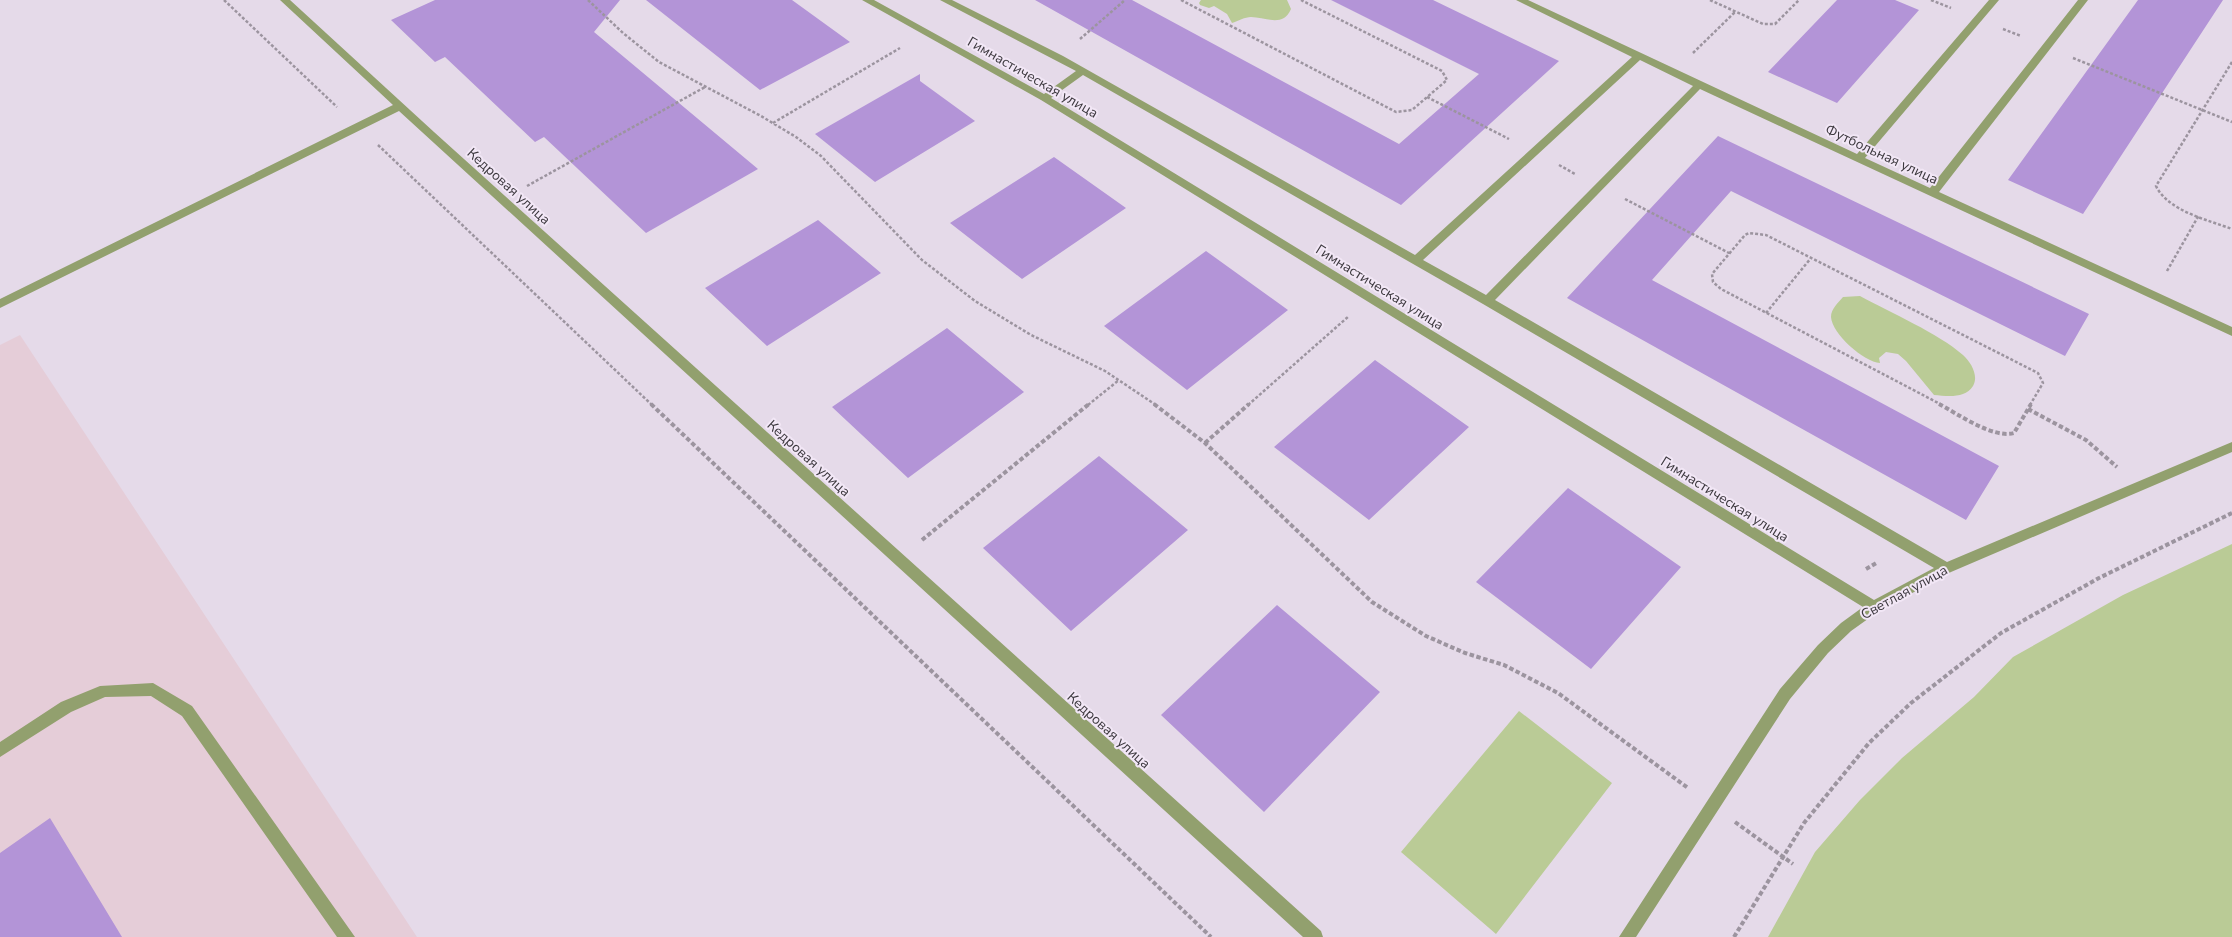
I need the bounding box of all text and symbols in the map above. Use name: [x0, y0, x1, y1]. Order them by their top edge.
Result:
street label: Гимнастическая улица: [964, 32, 1101, 123]
street label: Футбольная улица: [1822, 120, 1941, 189]
street label: Кедровая улица: [463, 144, 555, 229]
street label: Гимнастическая улица: [1312, 240, 1447, 335]
street label: Кедровая улица: [763, 416, 855, 501]
street label: Гимнастическая улица: [1657, 452, 1792, 547]
street label: Светлая улица: [1857, 561, 1951, 624]
street label: Кедровая улица: [1063, 688, 1155, 773]

